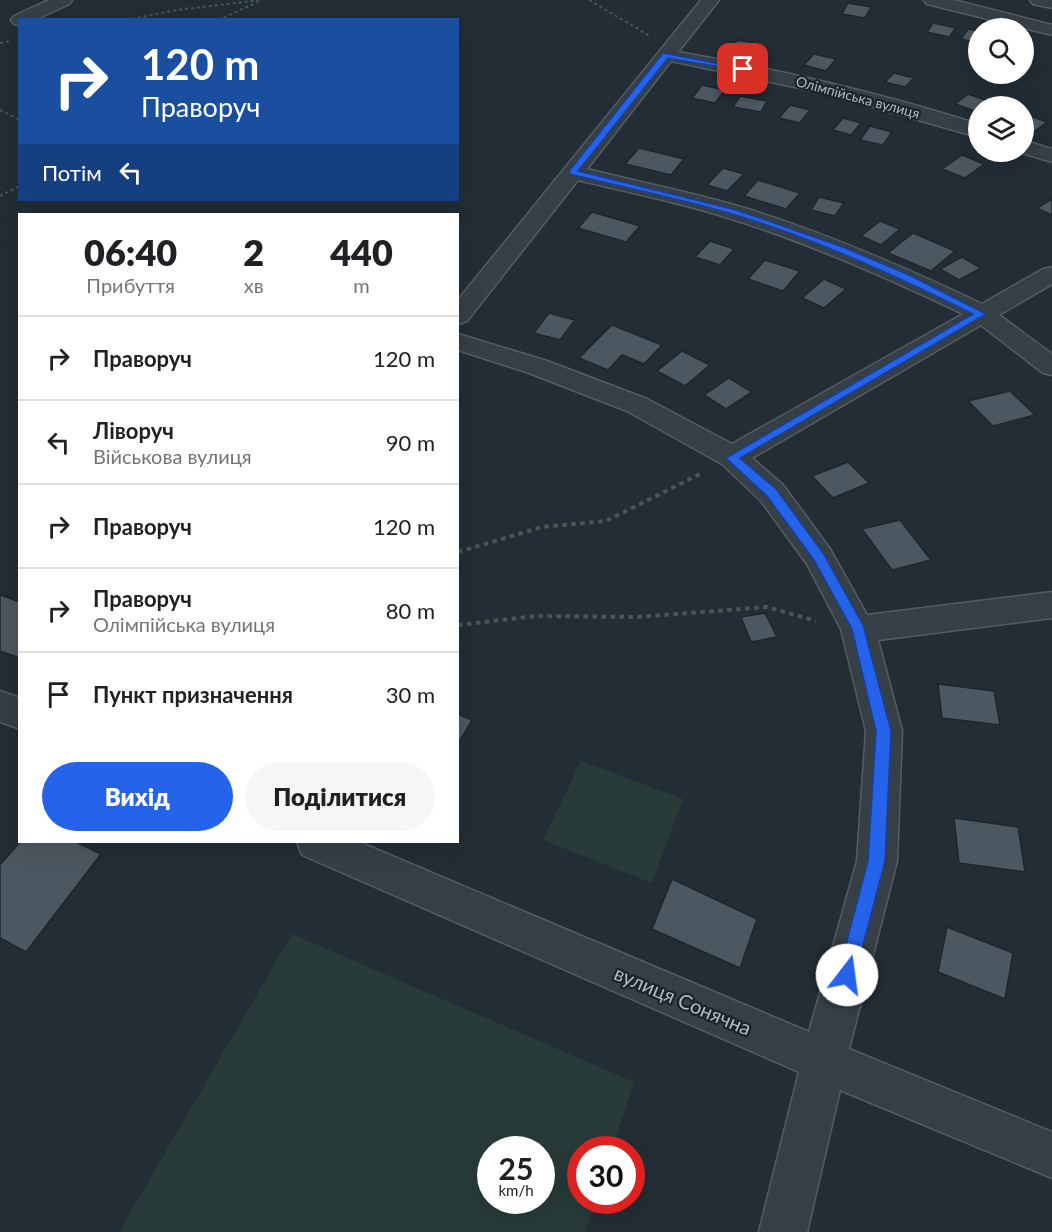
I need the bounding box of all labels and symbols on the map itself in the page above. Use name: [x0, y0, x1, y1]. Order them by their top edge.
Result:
pin: [717, 43, 768, 94]
street label: Олімпійська вулиця: [794, 72, 922, 122]
position arrow: [815, 943, 879, 1007]
street label: вулиця Сонячна: [611, 960, 755, 1040]
speed limit sign: 30: [567, 1136, 645, 1214]

